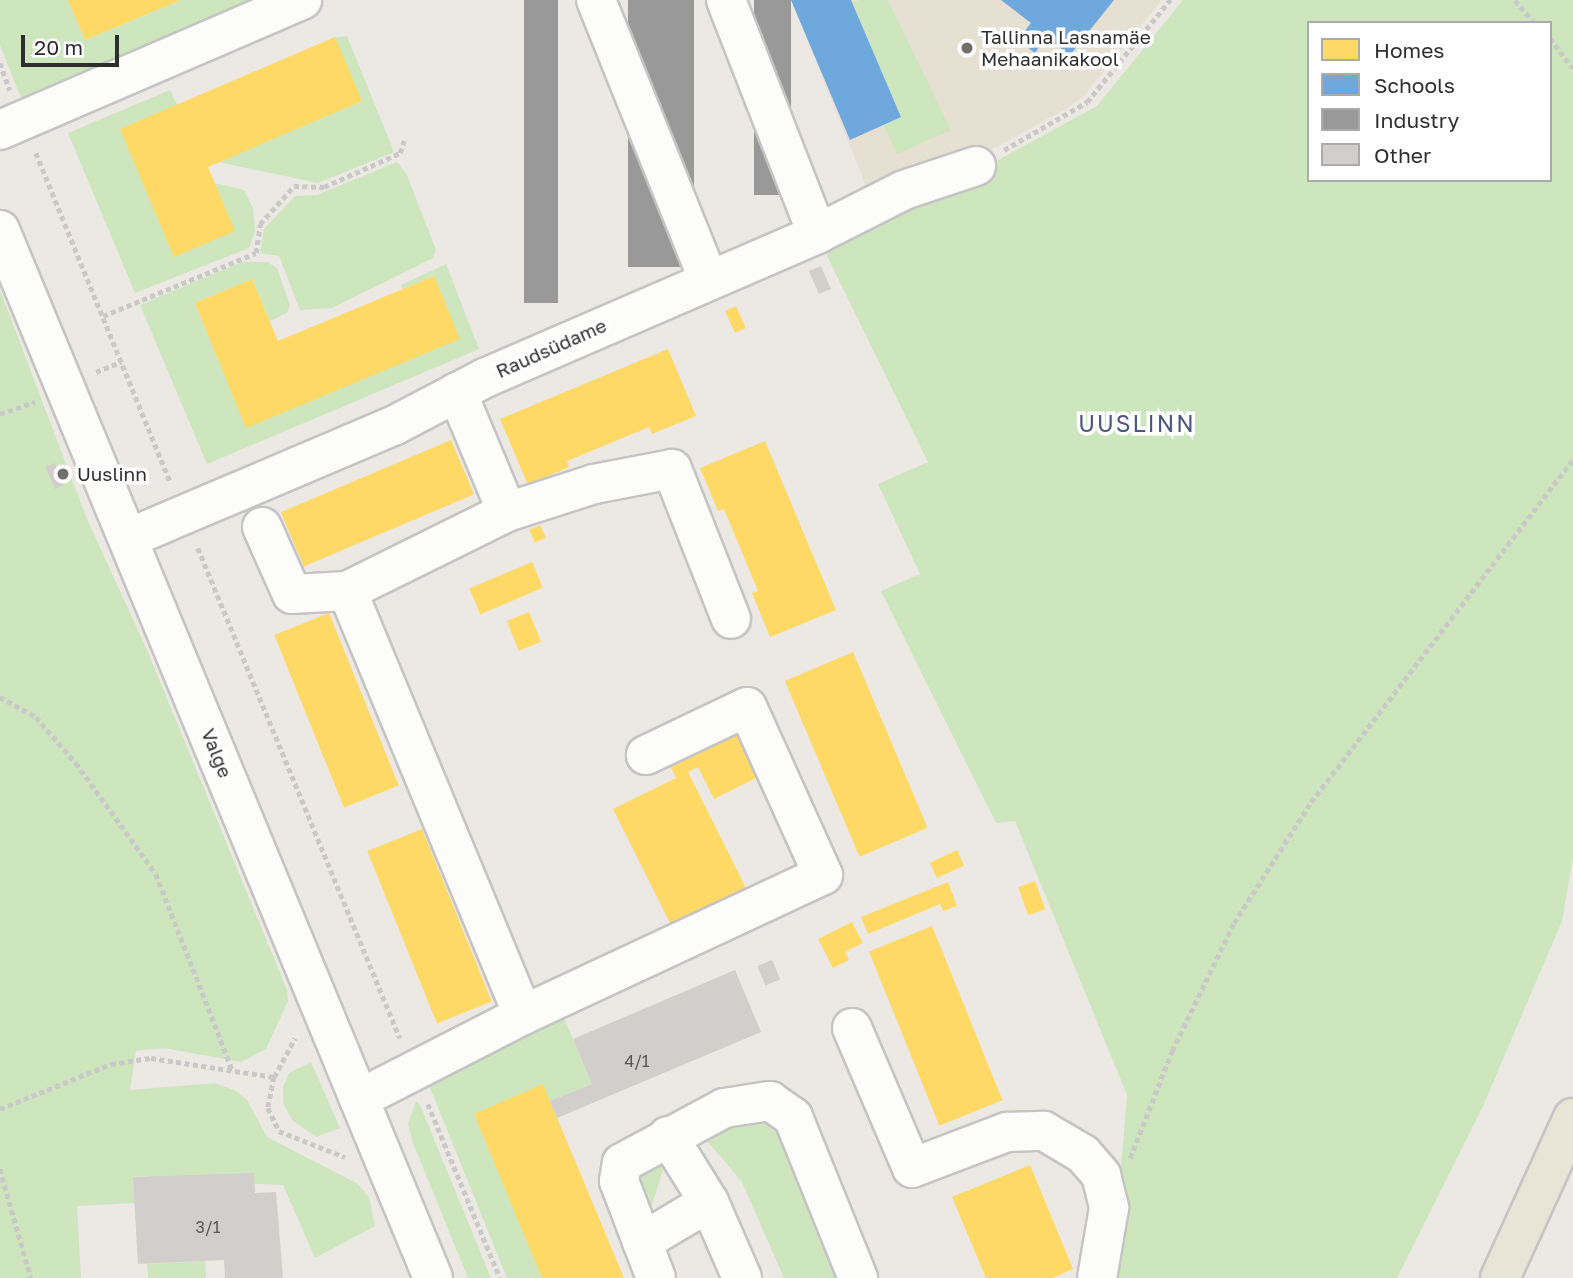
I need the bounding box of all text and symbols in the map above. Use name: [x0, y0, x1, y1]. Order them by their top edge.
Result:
scale bar: [24, 21, 122, 65]
legend: [1307, 21, 1552, 182]
place label: Tallinna Lasnamäe Mehaanikakool: [981, 26, 1151, 70]
text: 20 m: [34, 34, 83, 60]
text: Homes: [1374, 37, 1444, 63]
marker: Tallinna Lasnamäe Mehaanikakool: [959, 40, 975, 56]
text: Schools: [1374, 72, 1455, 98]
text: Industry: [1374, 107, 1459, 133]
text: Other: [1374, 142, 1431, 168]
street label: Raudsüdame: [492, 313, 610, 383]
district label: UUSLINN: [1079, 409, 1195, 437]
place label: Uuslinn: [77, 463, 147, 485]
marker: Uuslinn: [55, 466, 71, 482]
street label: Valge: [197, 725, 237, 781]
house number: 4/1: [624, 1051, 650, 1071]
house number: 3/1: [196, 1217, 220, 1237]

